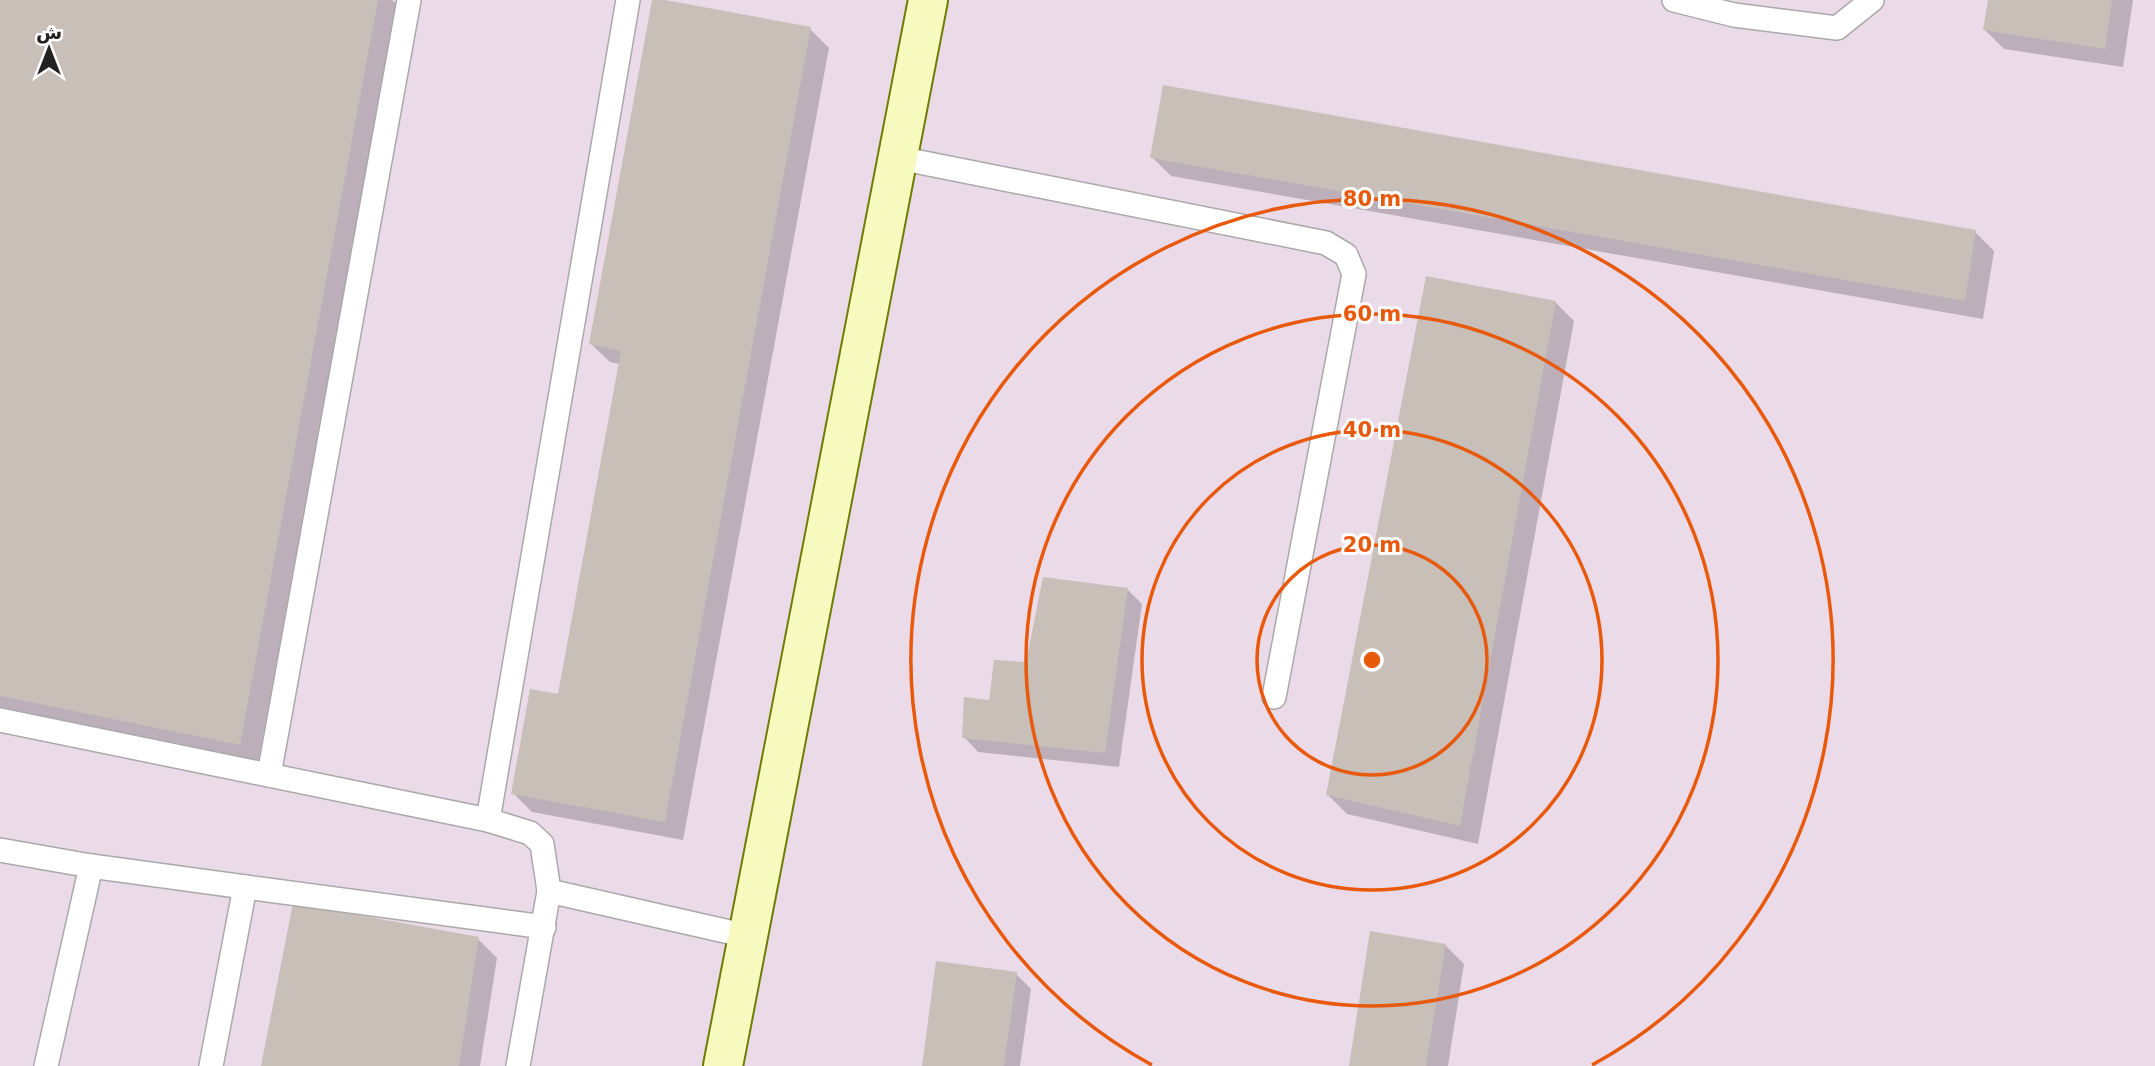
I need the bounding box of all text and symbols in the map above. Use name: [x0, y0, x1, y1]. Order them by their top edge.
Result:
north arrow: [14, 14, 84, 84]
text: ش: [36, 21, 62, 44]
text: 80 m: [1343, 187, 1401, 211]
text: 60 m: [1343, 302, 1401, 326]
text: 40 m: [1343, 418, 1401, 442]
text: 20 m: [1343, 533, 1401, 557]
centre of rings: [1360, 648, 1384, 672]

